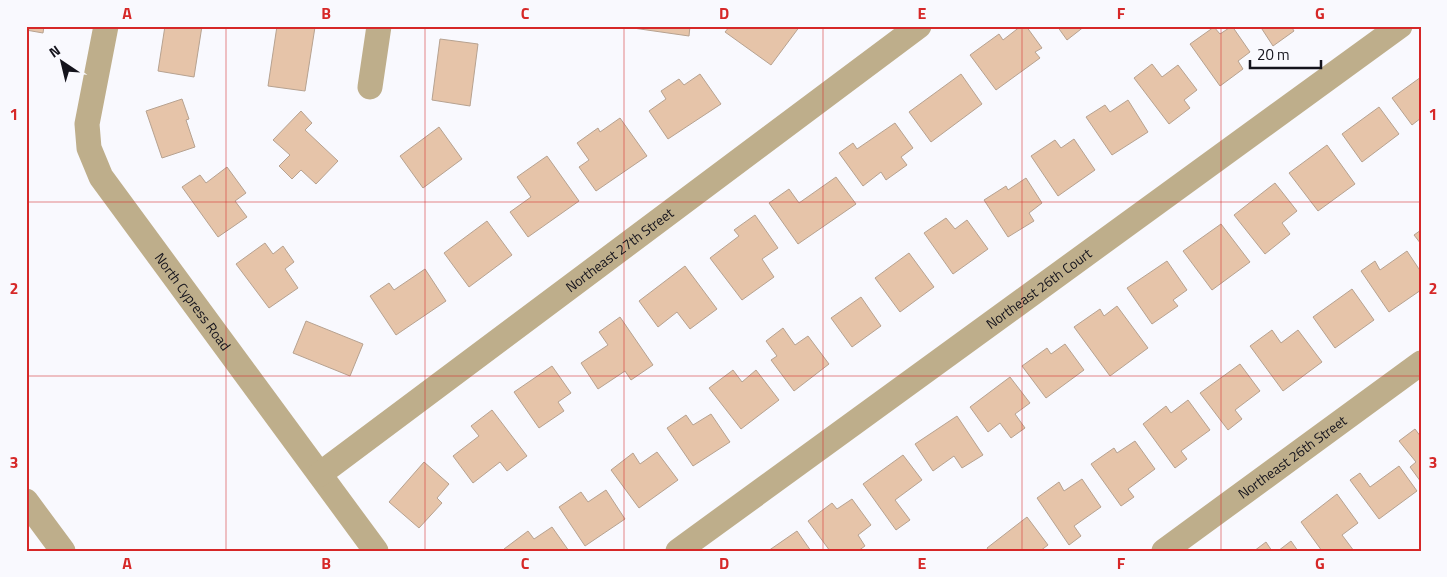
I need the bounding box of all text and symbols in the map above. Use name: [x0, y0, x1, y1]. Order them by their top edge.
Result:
text: A: [122, 1, 132, 25]
text: B: [321, 1, 331, 25]
text: C: [521, 1, 530, 25]
text: D: [719, 1, 729, 25]
text: E: [918, 1, 927, 25]
text: F: [1117, 1, 1126, 25]
text: G: [1315, 1, 1325, 25]
north arrow: [38, 38, 88, 88]
scale bar: [1250, 38, 1321, 70]
text: N: [44, 40, 64, 62]
text: 20 m: [1257, 43, 1290, 66]
text: 1: [10, 102, 18, 126]
text: 1: [1429, 102, 1437, 126]
street label: Northeast 27th Street: [561, 202, 678, 297]
street label: Northeast 26th Court: [981, 243, 1096, 334]
street label: North Cypress Road: [150, 248, 236, 355]
text: 2: [10, 276, 18, 300]
text: 2: [1429, 276, 1437, 300]
street label: Northeast 26th Street: [1233, 410, 1351, 504]
text: 3: [10, 450, 18, 474]
text: 3: [1429, 450, 1437, 474]
text: A: [122, 551, 132, 575]
text: B: [321, 551, 331, 575]
text: C: [521, 551, 530, 575]
text: D: [719, 551, 729, 575]
text: E: [918, 551, 927, 575]
text: F: [1117, 551, 1126, 575]
text: G: [1315, 551, 1325, 575]

